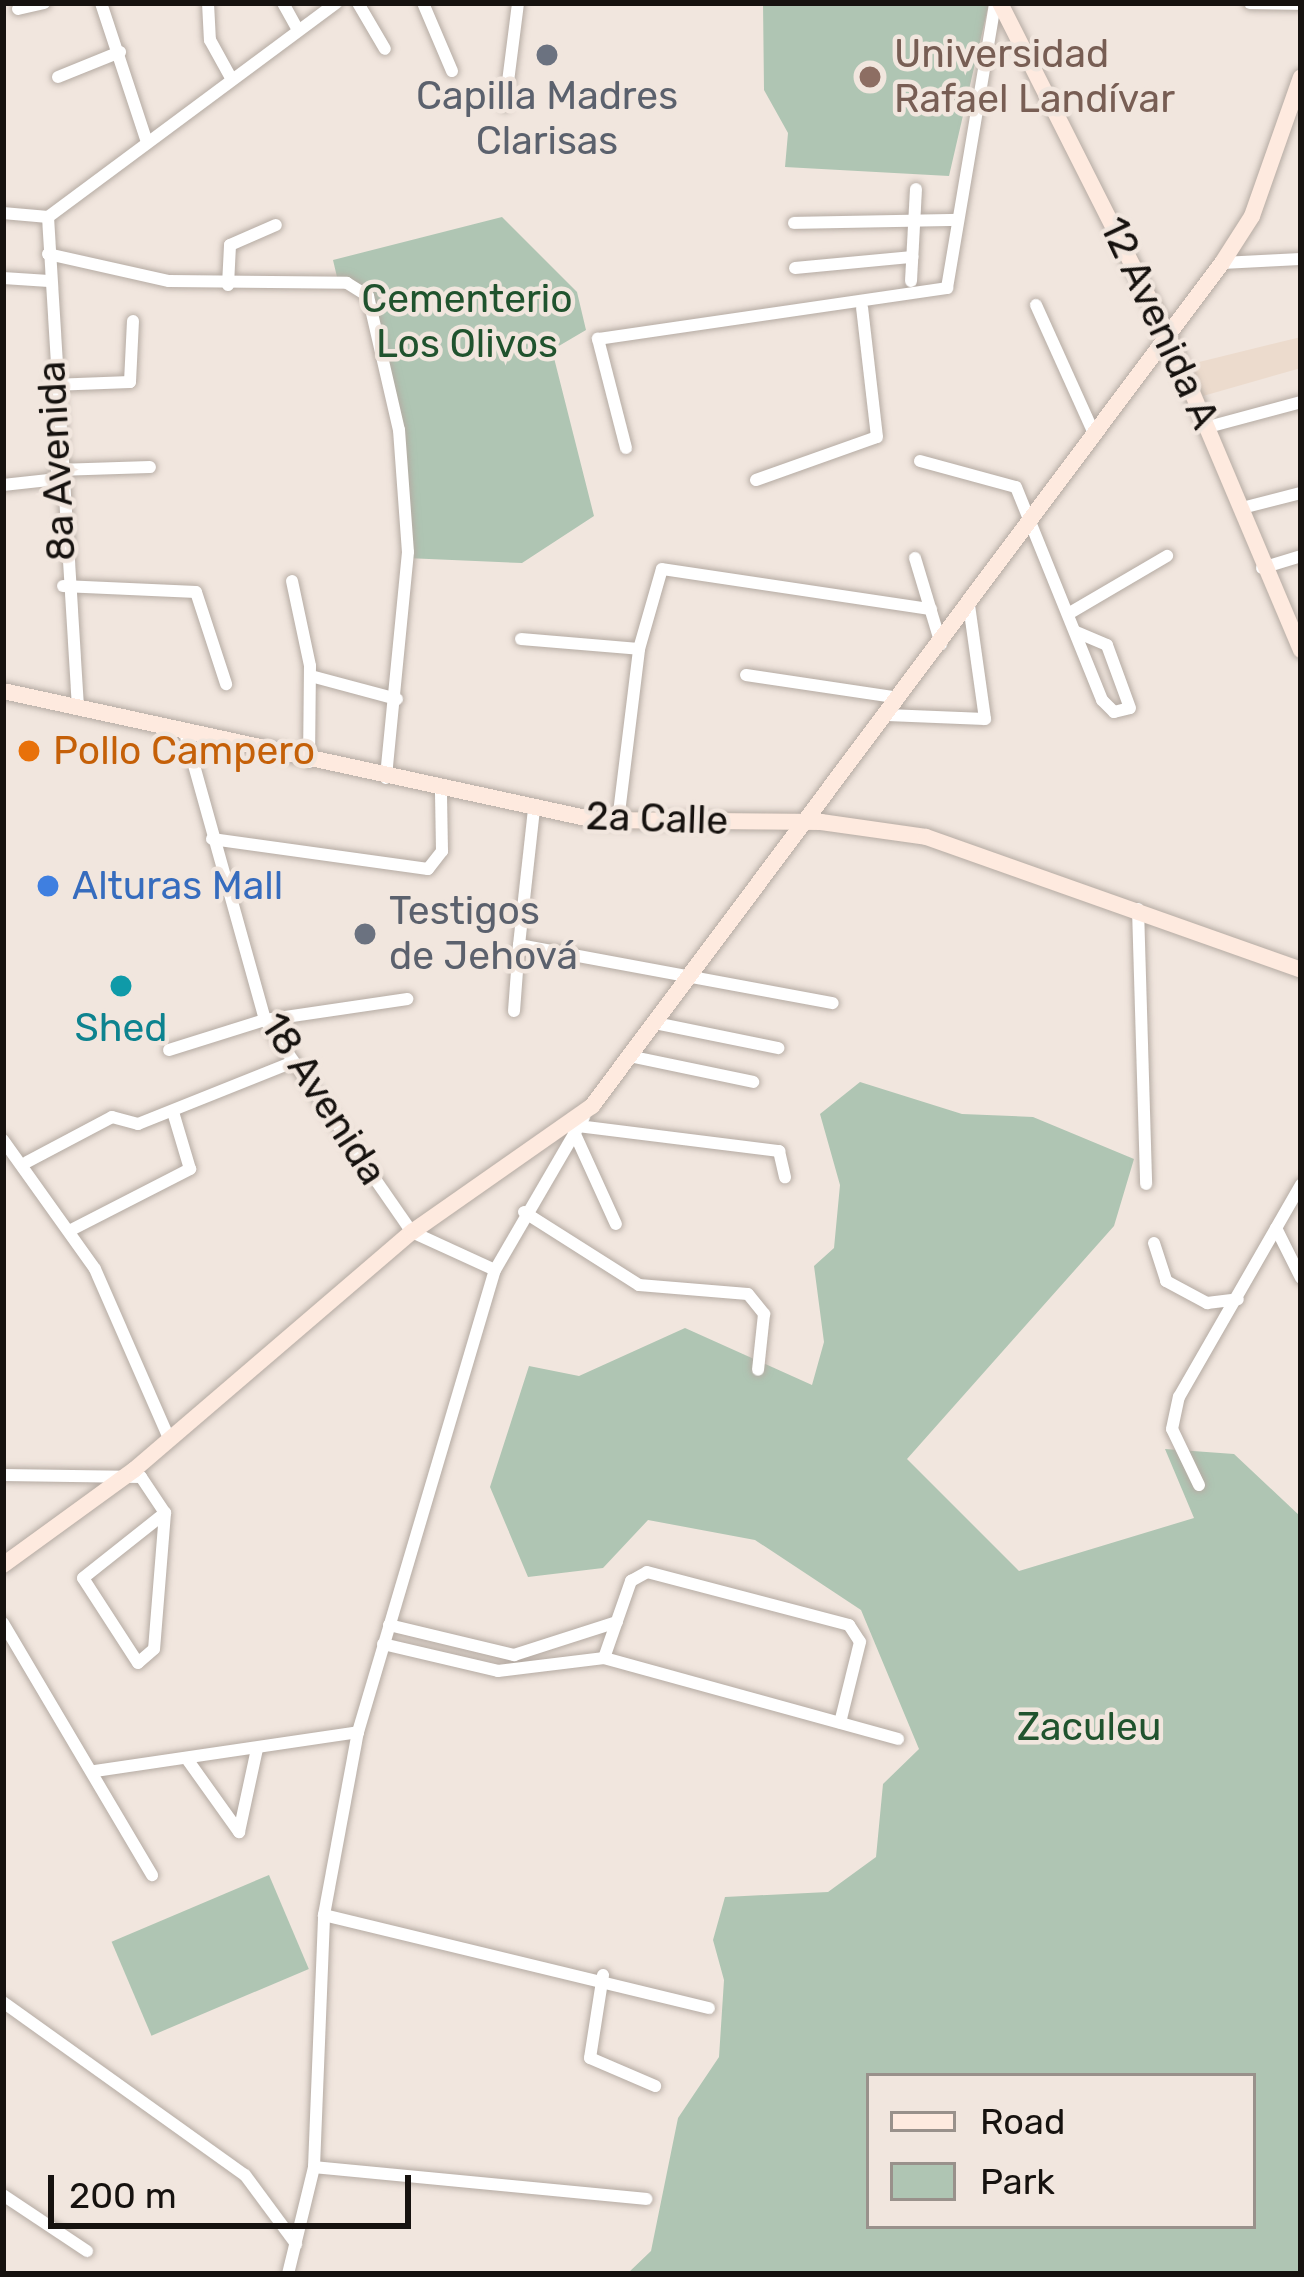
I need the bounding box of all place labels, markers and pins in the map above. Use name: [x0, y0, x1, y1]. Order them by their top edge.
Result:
place label: Universidad Rafael Landívar: [894, 32, 1175, 123]
marker: Capilla Madres Clarisas: [534, 42, 560, 68]
marker: Universidad Rafael Landívar: [857, 64, 883, 90]
place label: Capilla Madres Clarisas: [416, 74, 678, 165]
place label: Pollo Campero: [53, 728, 315, 774]
marker: Pollo Campero: [16, 738, 42, 764]
place label: Alturas Mall: [72, 863, 283, 909]
marker: Alturas Mall: [35, 873, 61, 899]
place label: Testigos de Jehová: [389, 889, 578, 980]
marker: Testigos de Jehová: [352, 921, 378, 947]
marker: Shed: [108, 973, 134, 999]
place label: Shed: [74, 1005, 168, 1051]

